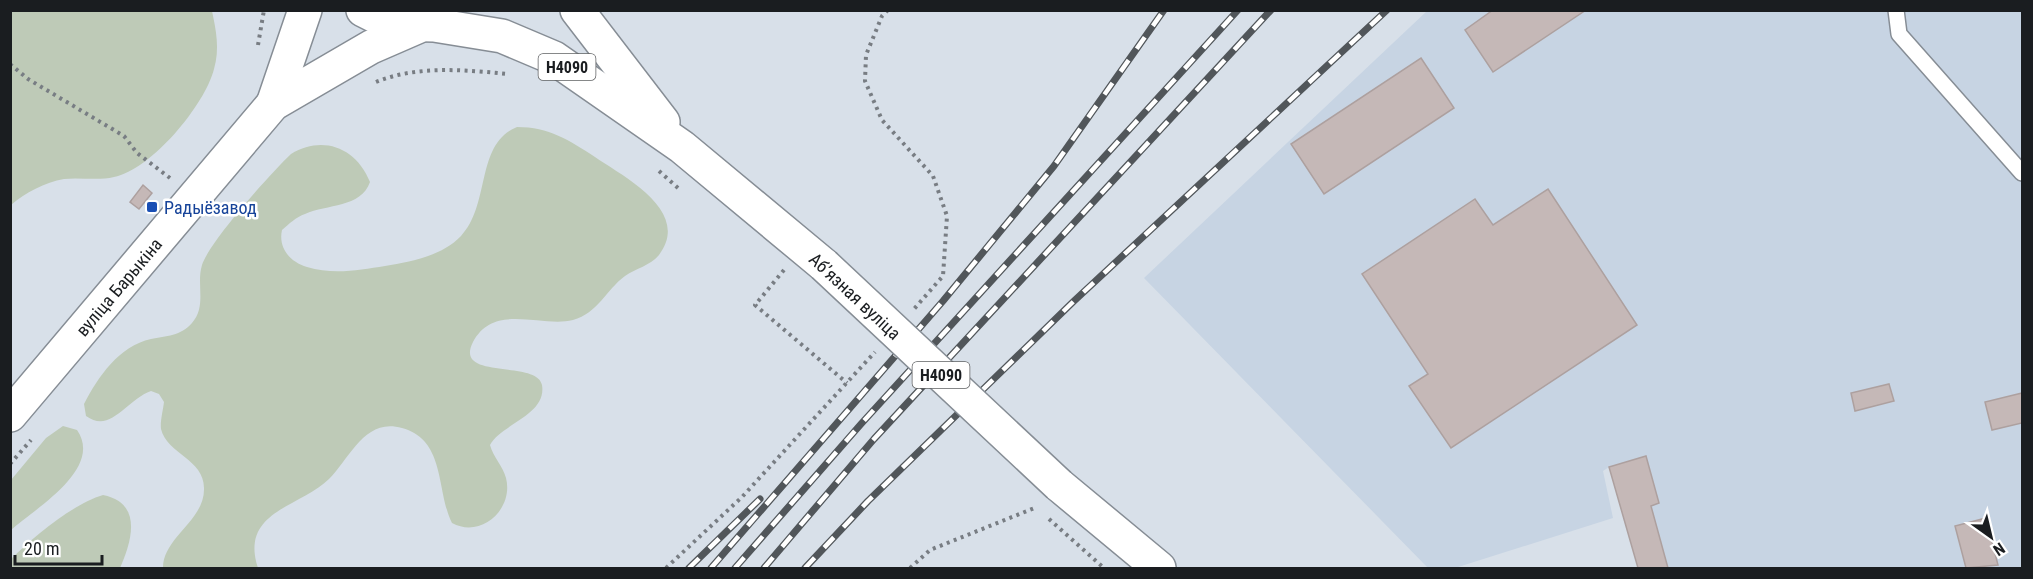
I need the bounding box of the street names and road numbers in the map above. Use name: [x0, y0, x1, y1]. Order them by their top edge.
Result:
road number: Н4090: [538, 54, 596, 80]
street label: вуліца Барыкіна: [71, 233, 166, 340]
street label: Абʼязная вуліца: [805, 248, 905, 344]
road number: Н4090: [912, 362, 970, 388]

